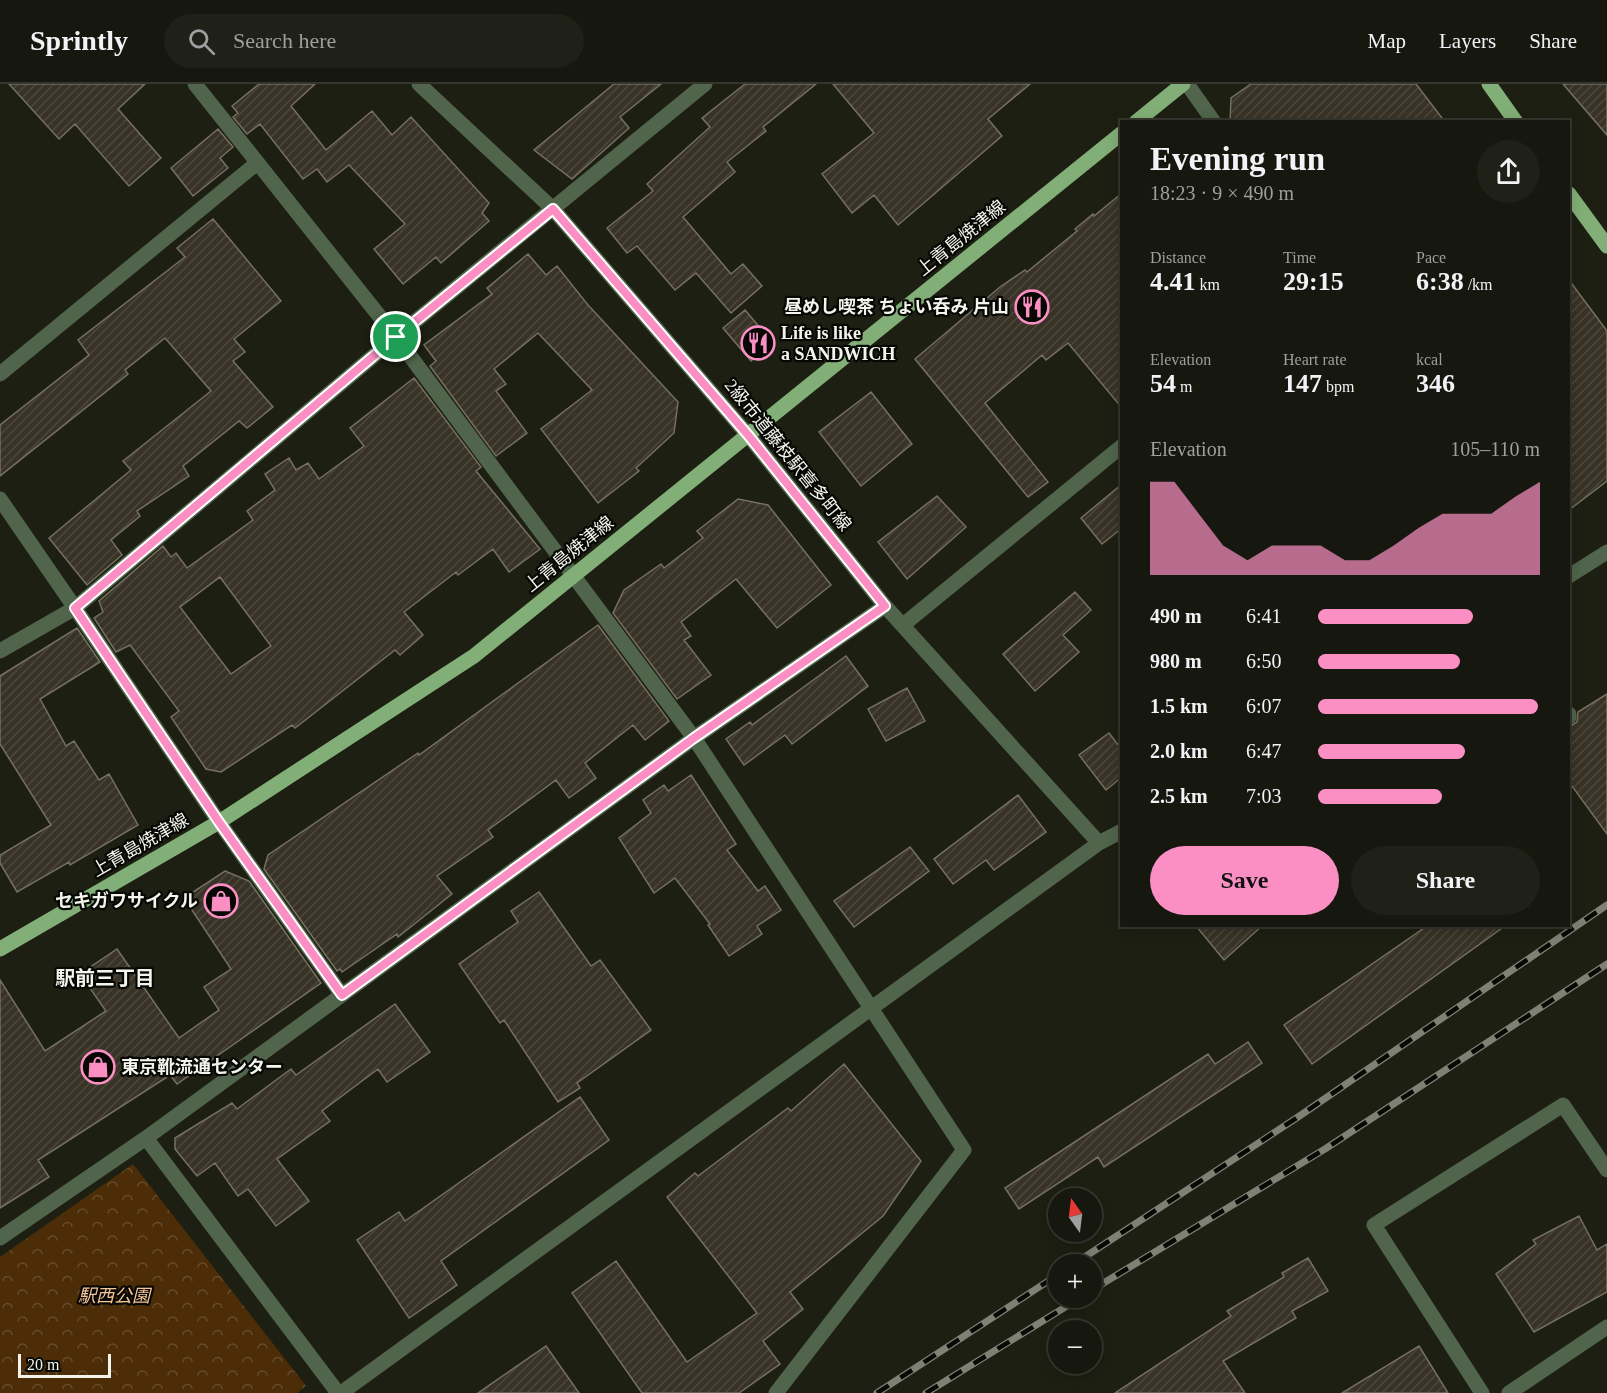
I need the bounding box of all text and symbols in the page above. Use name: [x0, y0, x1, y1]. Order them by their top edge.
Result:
search box: [164, 14, 584, 68]
text: Sprintly: [30, 25, 128, 56]
icon: search: [185, 25, 218, 58]
text: Search here: [233, 28, 336, 53]
text: Map: [1368, 29, 1406, 53]
text: Layers: [1439, 29, 1496, 53]
text: Share: [1529, 29, 1577, 53]
button: share: [1477, 140, 1540, 203]
text: Evening run: [1150, 141, 1325, 177]
text: 18:23 · 9 × 490 m: [1150, 182, 1294, 204]
street label: 上青島焼津線: [913, 196, 1009, 280]
text: Distance: [1150, 249, 1206, 266]
text: Time: [1283, 249, 1316, 266]
text: Pace: [1416, 249, 1446, 266]
text: 4.41: [1150, 267, 1196, 296]
text: 29:15: [1283, 267, 1344, 296]
text: 6:38: [1416, 267, 1464, 296]
text: km: [1196, 276, 1220, 293]
text: /km: [1464, 276, 1493, 293]
restaurant icon: 昼めし喫茶 ちょい呑み 片山: [1014, 289, 1050, 325]
place label: 昼めし喫茶 ちょい呑み 片山: [784, 297, 1009, 317]
pin: [370, 311, 421, 362]
icon: arrive: [379, 320, 412, 353]
place label: Life is like a SANDWICH: [781, 323, 896, 364]
restaurant icon: Life is like a SANDWICH: [740, 325, 776, 361]
text: Elevation: [1150, 351, 1211, 368]
text: Heart rate: [1283, 351, 1347, 368]
text: kcal: [1416, 351, 1443, 368]
text: 54: [1150, 369, 1176, 398]
text: 147: [1283, 369, 1322, 398]
text: 346: [1416, 369, 1455, 398]
street label: 2級市道藤枝駅喜多町線: [721, 375, 855, 535]
text: m: [1176, 378, 1192, 395]
text: bpm: [1322, 378, 1354, 395]
text: Elevation: [1150, 438, 1227, 460]
text: 105–110 m: [1450, 438, 1540, 460]
street label: 上青島焼津線: [521, 512, 617, 596]
text: 490 m: [1150, 605, 1202, 627]
text: 6:41: [1246, 605, 1282, 627]
text: 980 m: [1150, 650, 1202, 672]
text: 6:50: [1246, 650, 1282, 672]
text: 1.5 km: [1150, 695, 1208, 717]
text: 6:07: [1246, 695, 1282, 717]
text: 2.0 km: [1150, 740, 1208, 762]
text: 6:47: [1246, 740, 1282, 762]
text: 2.5 km: [1150, 785, 1208, 807]
text: 7:03: [1246, 785, 1282, 807]
street label: 上青島焼津線: [88, 809, 192, 881]
button: Save: [1150, 846, 1339, 915]
button: Share: [1351, 846, 1540, 915]
shop icon: セキガワサイクル: [203, 883, 239, 919]
place label: セキガワサイクル: [55, 891, 198, 911]
district label: 駅前三丁目: [55, 967, 155, 989]
shop icon: 東京靴流通センター: [80, 1049, 116, 1085]
place label: 東京靴流通センター: [121, 1057, 283, 1077]
north arrow: [1048, 1188, 1102, 1242]
map controls: [1048, 1188, 1102, 1374]
button: +: [1048, 1254, 1102, 1308]
park label: 駅西公園: [78, 1286, 153, 1306]
button: −: [1048, 1320, 1102, 1374]
scale bar: [18, 1351, 111, 1378]
text: 20 m: [27, 1356, 59, 1373]

